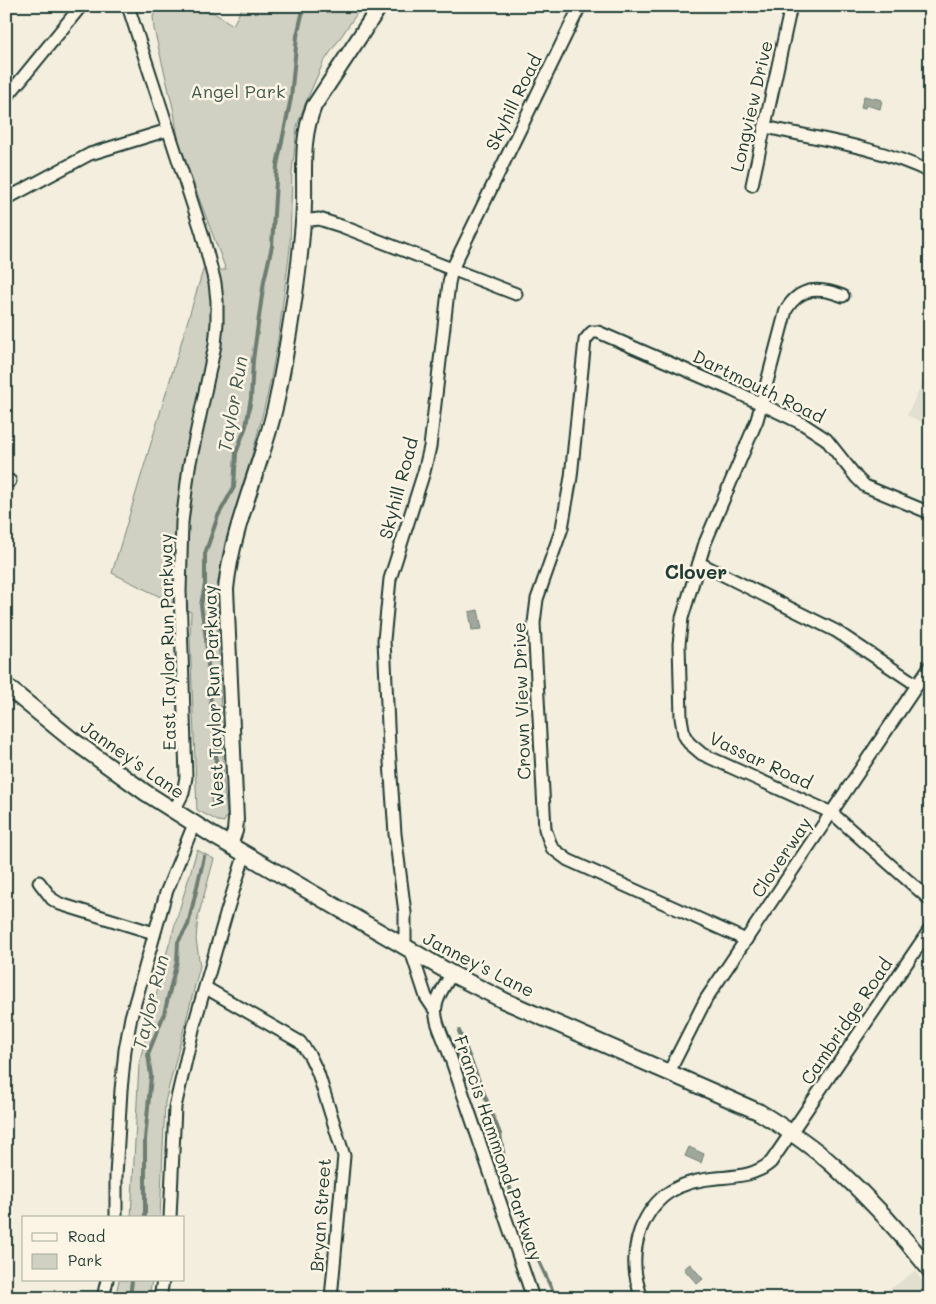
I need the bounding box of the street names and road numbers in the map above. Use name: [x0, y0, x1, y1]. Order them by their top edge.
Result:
street label: Longview Drive: [724, 38, 778, 174]
street label: Skyhill Road: [479, 50, 547, 154]
street label: Dartmouth Road: [689, 344, 829, 428]
street label: Skyhill Road: [373, 434, 423, 542]
street label: East Taylor Run Parkway: [153, 533, 181, 751]
street label: West Taylor Run Parkway: [197, 584, 229, 808]
street label: Crown View Drive: [506, 622, 536, 780]
street label: Janney's Lane: [76, 714, 190, 804]
street label: Vassar Road: [706, 726, 816, 794]
street label: Cloverway: [745, 812, 817, 902]
street label: Janney's Lane: [419, 926, 539, 1002]
street label: Cambridge Road: [795, 953, 897, 1089]
street label: Francis Hammond Parkway: [449, 1032, 549, 1264]
street label: Bryan Street: [304, 1157, 336, 1273]

